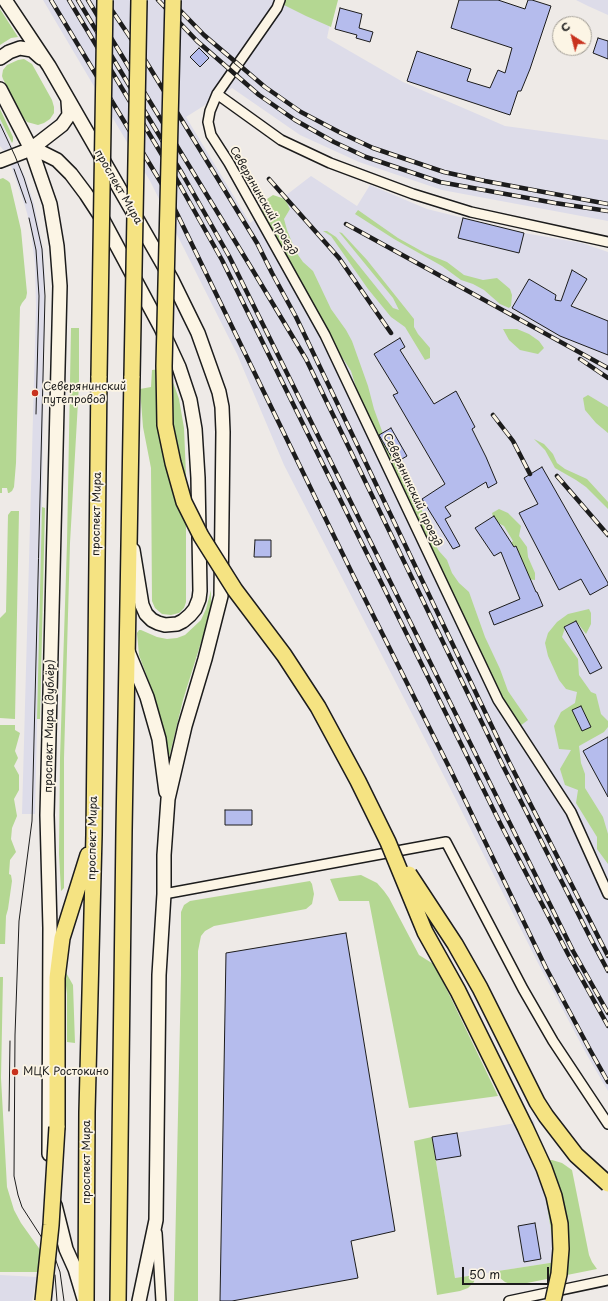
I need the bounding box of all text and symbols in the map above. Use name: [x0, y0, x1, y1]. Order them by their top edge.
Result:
north arrow: [552, 16, 592, 56]
text: С: [557, 17, 574, 36]
street label: Северянинский проезд: [226, 144, 300, 258]
street label: проспект Мира: [91, 147, 145, 227]
place label: Северянинский путепровод: [43, 380, 126, 406]
marker: Северянинский путепровод: [30, 388, 40, 398]
street label: Северянинский проезд: [380, 431, 444, 549]
street label: проспект Мира: [90, 472, 104, 556]
street label: проспект Мира (дублёр): [42, 659, 58, 793]
street label: проспект Мира: [86, 796, 100, 880]
place label: МЦК Ростокино: [23, 1065, 109, 1079]
marker: МЦК Ростокино: [10, 1067, 20, 1077]
street label: проспект Мира: [80, 1120, 94, 1204]
scale bar: [464, 1259, 551, 1285]
text: 50 m: [469, 1265, 500, 1283]

